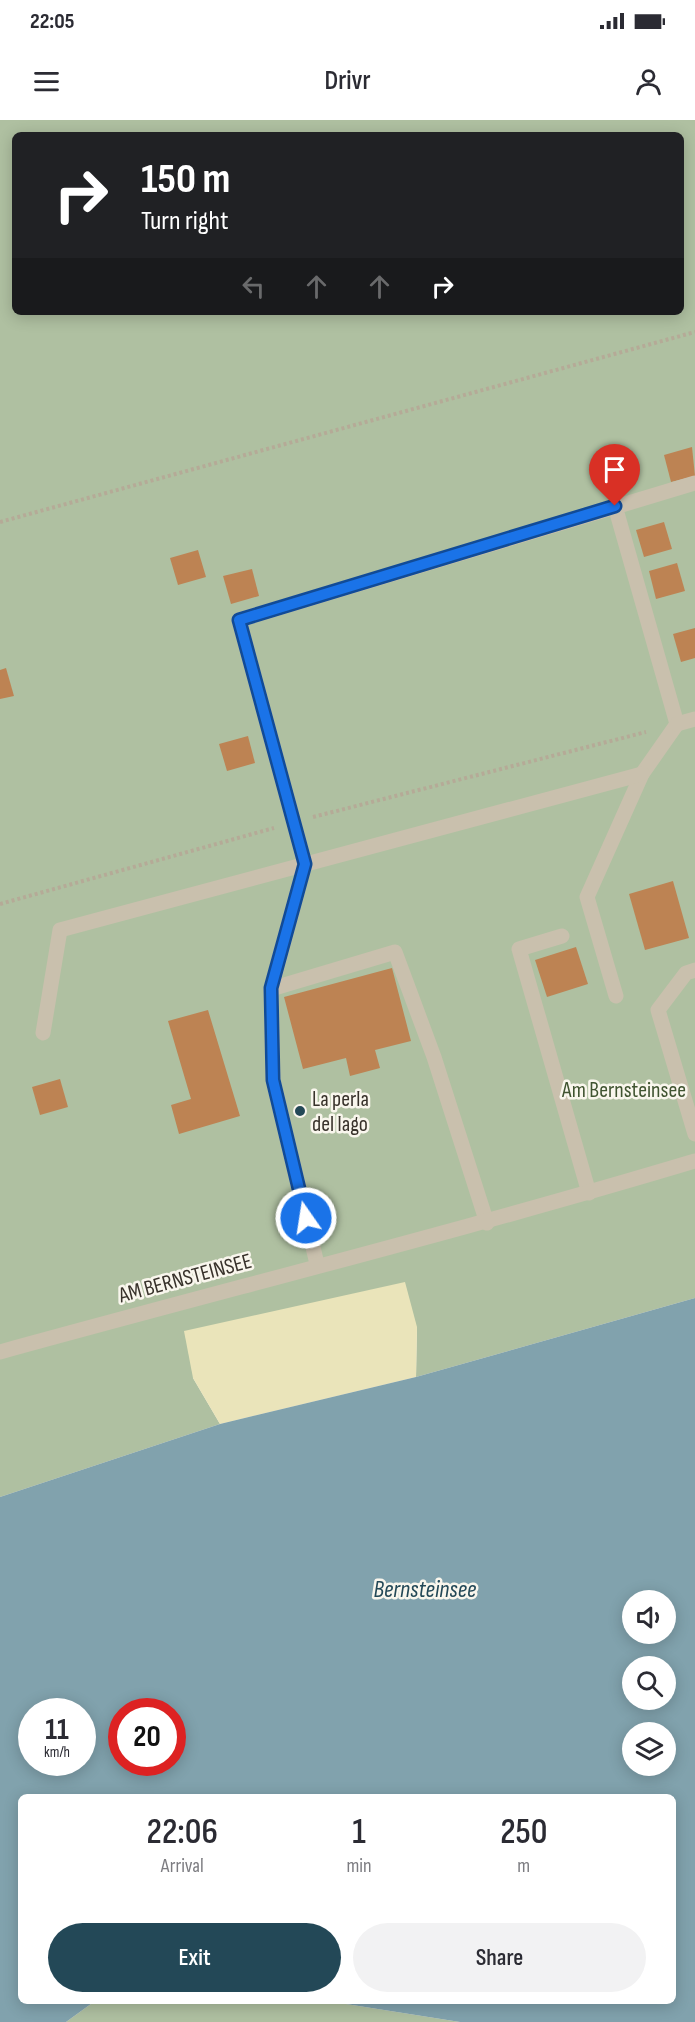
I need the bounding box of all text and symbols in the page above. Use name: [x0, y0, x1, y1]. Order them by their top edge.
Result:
text: 22:05: [30, 8, 74, 35]
icon: menu: [30, 65, 63, 98]
text: Drivr: [324, 65, 371, 97]
icon: person: [632, 65, 665, 98]
text: 150 m: [141, 154, 230, 205]
icon: right: [42, 156, 120, 234]
text: Turn right: [141, 205, 228, 237]
icon: left: [237, 270, 270, 303]
icon: ahead: [300, 270, 333, 303]
icon: ahead: [363, 270, 396, 303]
icon: right: [426, 270, 459, 303]
pin: [589, 444, 640, 506]
icon: arrive: [598, 453, 631, 486]
park label: Am Bernsteinsee: [561, 1077, 686, 1104]
place label: La perla del lago: [312, 1086, 369, 1138]
marker: La perla del lago: [293, 1104, 307, 1118]
position arrow: [274, 1186, 338, 1250]
street label: AM BERNSTEINSEE: [115, 1248, 255, 1309]
water label: Bernsteinsee: [374, 1575, 476, 1604]
map controls: [622, 1590, 676, 1776]
button: sound: [622, 1590, 676, 1644]
button: search: [622, 1656, 676, 1710]
speed limit sign: 20: [108, 1698, 186, 1776]
text: 11: [45, 1712, 69, 1748]
button: layers: [622, 1722, 676, 1776]
text: km/h: [44, 1743, 70, 1762]
text: 22:06: [147, 1811, 218, 1854]
text: 1: [352, 1811, 366, 1854]
text: 250: [500, 1811, 547, 1854]
text: Arrival: [161, 1854, 204, 1878]
text: min: [346, 1854, 372, 1878]
text: m: [517, 1854, 530, 1878]
button: Exit: [48, 1923, 341, 1992]
button: Share: [353, 1923, 646, 1992]

